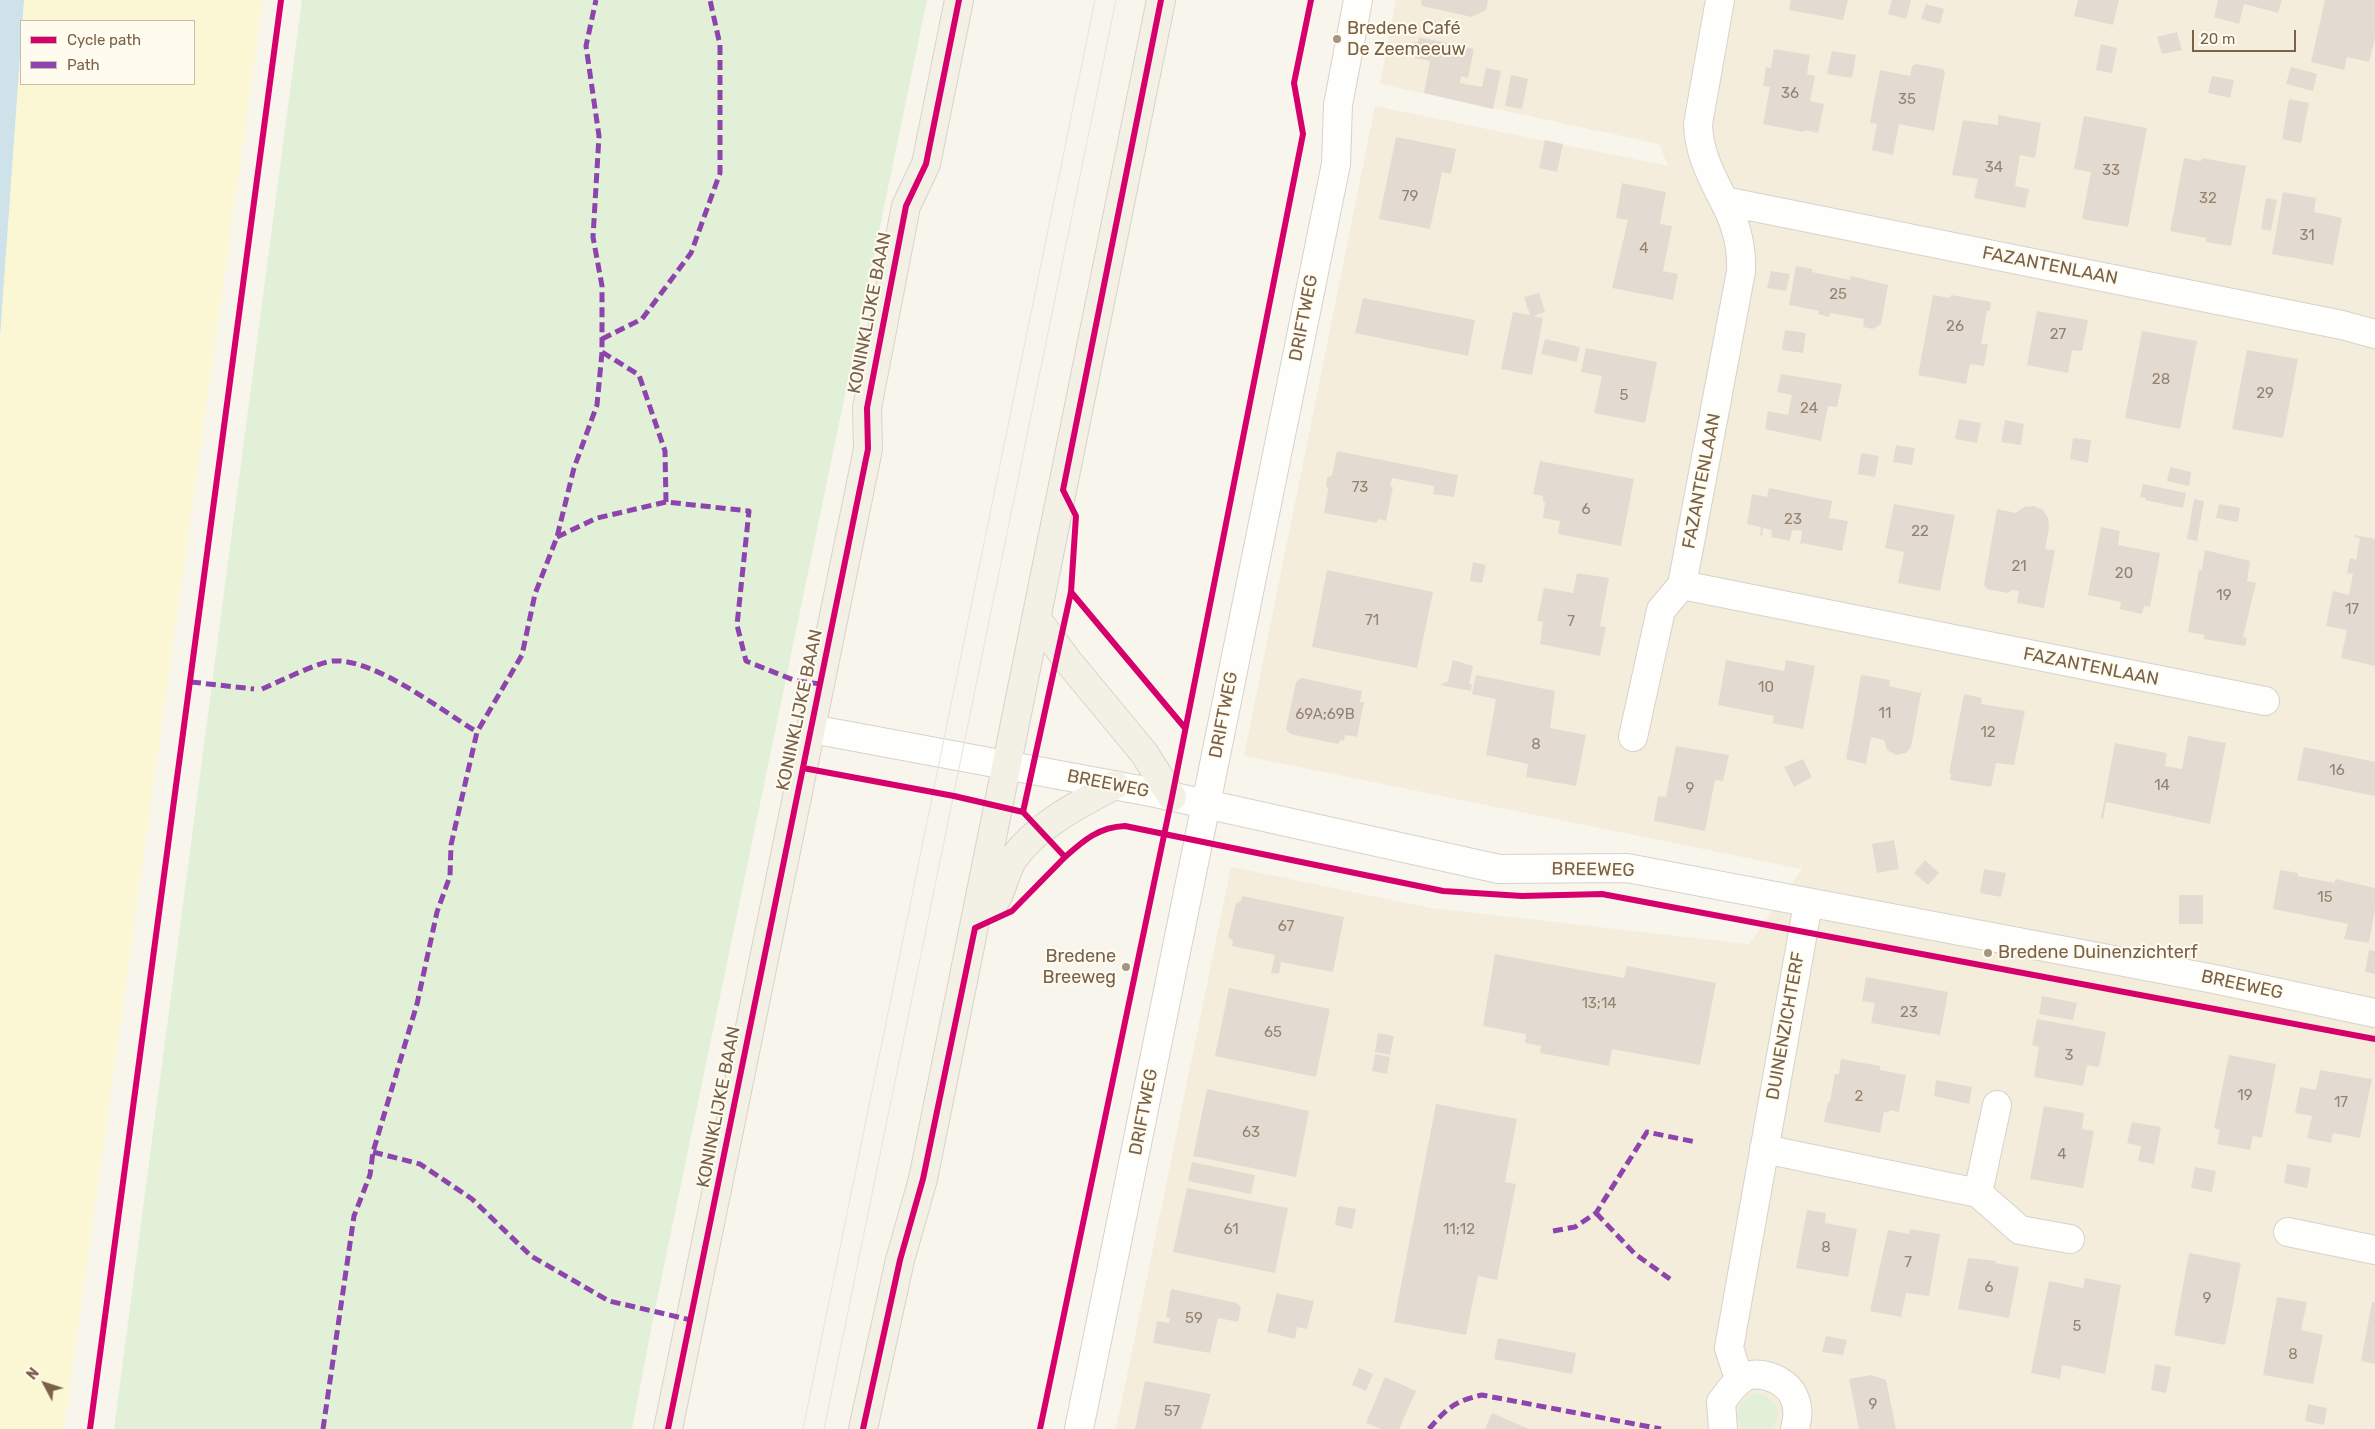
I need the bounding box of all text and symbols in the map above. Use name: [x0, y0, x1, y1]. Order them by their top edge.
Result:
place label: Bredene Café De Zeemeeuw: [1347, 18, 1466, 60]
legend: [20, 20, 195, 85]
scale bar: [2195, 20, 2299, 52]
text: 20 m: [2200, 30, 2235, 48]
text: Cycle path: [67, 31, 141, 49]
marker: Bredene Café De Zeemeeuw: [1331, 33, 1343, 45]
text: Path: [67, 56, 100, 74]
house number: 36: [1781, 85, 1799, 103]
house number: 35: [1898, 91, 1916, 109]
house number: 34: [1985, 159, 2003, 177]
house number: 33: [2102, 162, 2120, 180]
house number: 79: [1402, 188, 1418, 206]
house number: 32: [2199, 190, 2217, 208]
house number: 31: [2299, 227, 2315, 245]
street label: KONINKLIJKE BAAN: [844, 230, 896, 396]
house number: 4: [1639, 240, 1649, 258]
street label: FAZANTENLAAN: [1980, 242, 2120, 290]
street label: DRIFTWEG: [1285, 273, 1323, 363]
house number: 25: [1829, 286, 1847, 304]
house number: 26: [1946, 318, 1964, 336]
house number: 27: [2050, 326, 2066, 344]
house number: 28: [2152, 371, 2170, 389]
house number: 29: [2256, 385, 2274, 403]
house number: 5: [1620, 387, 1628, 405]
house number: 24: [1800, 400, 1818, 418]
street label: FAZANTENLAAN: [1678, 411, 1726, 551]
house number: 73: [1352, 479, 1368, 497]
house number: 6: [1581, 501, 1591, 519]
house number: 23: [1784, 511, 1802, 529]
house number: 22: [1911, 523, 1929, 541]
house number: 21: [2011, 558, 2027, 576]
house number: 20: [2115, 565, 2133, 583]
house number: 19: [2216, 587, 2232, 605]
house number: 17: [2345, 601, 2359, 619]
house number: 71: [1365, 612, 1379, 630]
house number: 7: [1567, 613, 1575, 631]
street label: KONINKLIJKE BAAN: [772, 627, 828, 793]
street label: FAZANTENLAAN: [2021, 643, 2161, 691]
street label: DRIFTWEG: [1205, 670, 1243, 760]
house number: 10: [1758, 679, 1774, 697]
house number: 11: [1879, 705, 1891, 723]
house number: 69A;69B: [1295, 706, 1355, 724]
house number: 12: [1980, 724, 1996, 742]
house number: 8: [1531, 736, 1541, 754]
house number: 16: [2329, 762, 2345, 780]
street label: BREEWEG: [1065, 765, 1151, 803]
house number: 14: [2154, 777, 2170, 795]
house number: 9: [1686, 780, 1694, 798]
street label: BREEWEG: [1551, 858, 1635, 882]
house number: 15: [2317, 889, 2333, 907]
house number: 67: [1278, 918, 1294, 936]
place label: Bredene Duinenzichterf: [1998, 942, 2198, 964]
place label: Bredene Breeweg: [1042, 946, 1116, 989]
marker: Bredene Duinenzichterf: [1982, 947, 1994, 959]
street label: DUINENZICHTERF: [1762, 950, 1810, 1102]
marker: Bredene Breeweg: [1120, 961, 1132, 973]
street label: BREEWEG: [2199, 966, 2285, 1004]
house number: 13;14: [1581, 995, 1617, 1013]
house number: 23: [1900, 1004, 1918, 1022]
street label: KONINKLIJKE BAAN: [693, 1024, 745, 1190]
house number: 65: [1264, 1024, 1282, 1042]
house number: 3: [2064, 1047, 2074, 1065]
street label: DRIFTWEG: [1125, 1067, 1163, 1157]
house number: 19: [2237, 1087, 2253, 1105]
house number: 2: [1855, 1088, 1863, 1106]
house number: 17: [2334, 1094, 2348, 1112]
house number: 63: [1242, 1124, 1260, 1142]
house number: 4: [2057, 1146, 2067, 1164]
house number: 61: [1223, 1221, 1239, 1239]
house number: 11;12: [1443, 1221, 1475, 1239]
house number: 8: [1821, 1239, 1831, 1257]
house number: 7: [1904, 1254, 1912, 1272]
house number: 6: [1984, 1279, 1994, 1297]
house number: 9: [2203, 1290, 2211, 1308]
house number: 59: [1185, 1310, 1203, 1328]
house number: 5: [2073, 1318, 2081, 1336]
house number: 8: [2288, 1346, 2298, 1364]
north arrow: [20, 1359, 70, 1409]
text: N: [23, 1365, 43, 1383]
house number: 9: [1869, 1396, 1877, 1414]
house number: 57: [1164, 1403, 1180, 1421]

